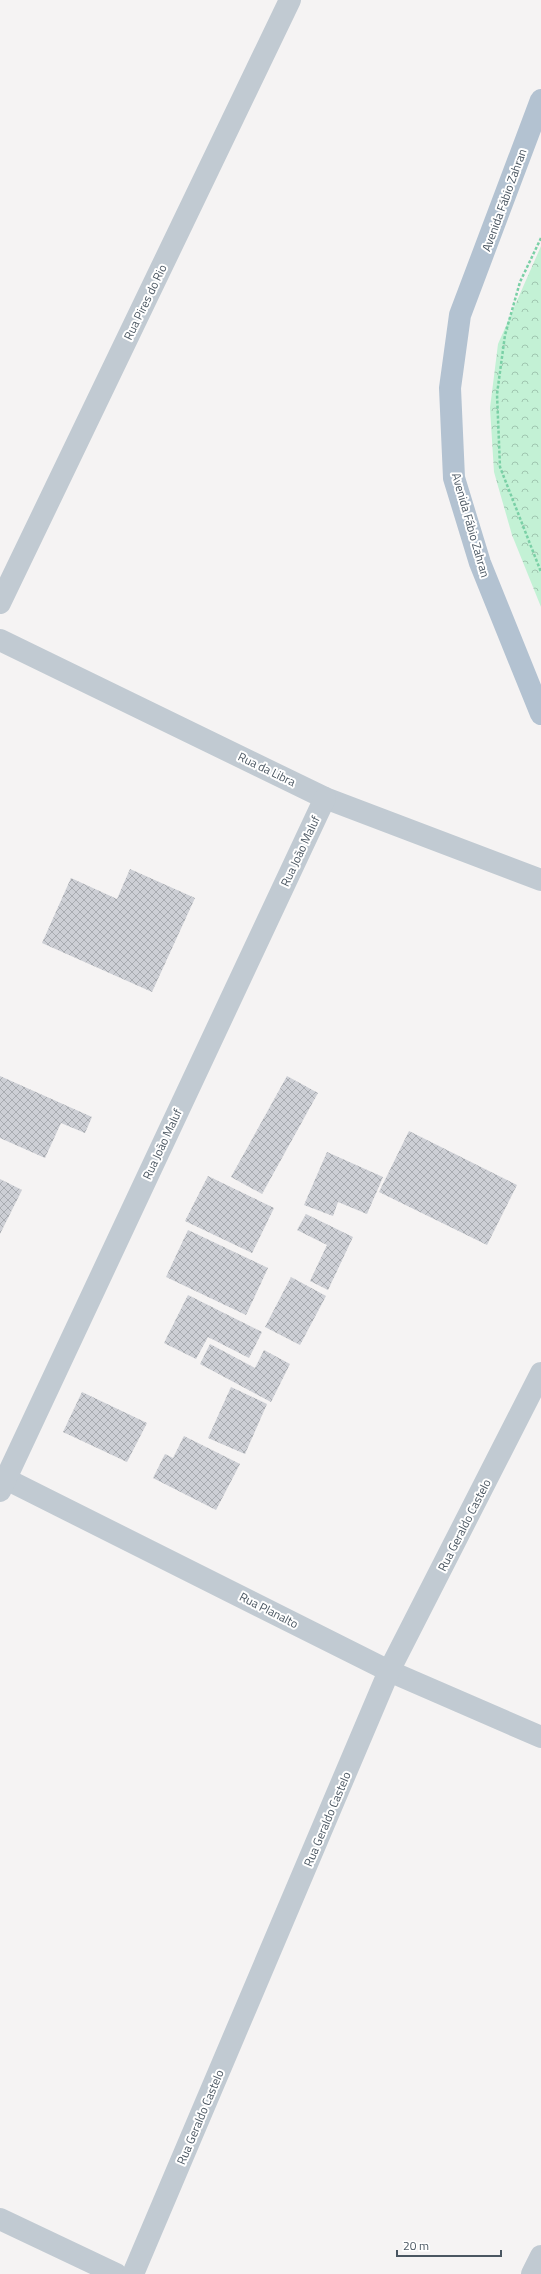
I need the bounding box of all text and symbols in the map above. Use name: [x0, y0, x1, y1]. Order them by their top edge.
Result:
street label: Avenida Fábio Zahran: [477, 146, 531, 254]
street label: Rua Pires do Rio: [118, 261, 172, 343]
street label: Avenida Fábio Zahran: [447, 470, 495, 580]
street label: Rua da Libra: [235, 747, 299, 791]
street label: Rua João Maluf: [275, 812, 325, 890]
street label: Rua João Maluf: [137, 1105, 187, 1183]
street label: Rua Geraldo Castelo: [432, 1475, 496, 1575]
street label: Rua Planalto: [236, 1587, 302, 1633]
street label: Rua Geraldo Castelo: [298, 1769, 356, 1869]
street label: Rua Geraldo Castelo: [171, 2067, 229, 2167]
scale bar: [397, 2232, 501, 2258]
text: 20 m: [403, 2236, 429, 2255]

